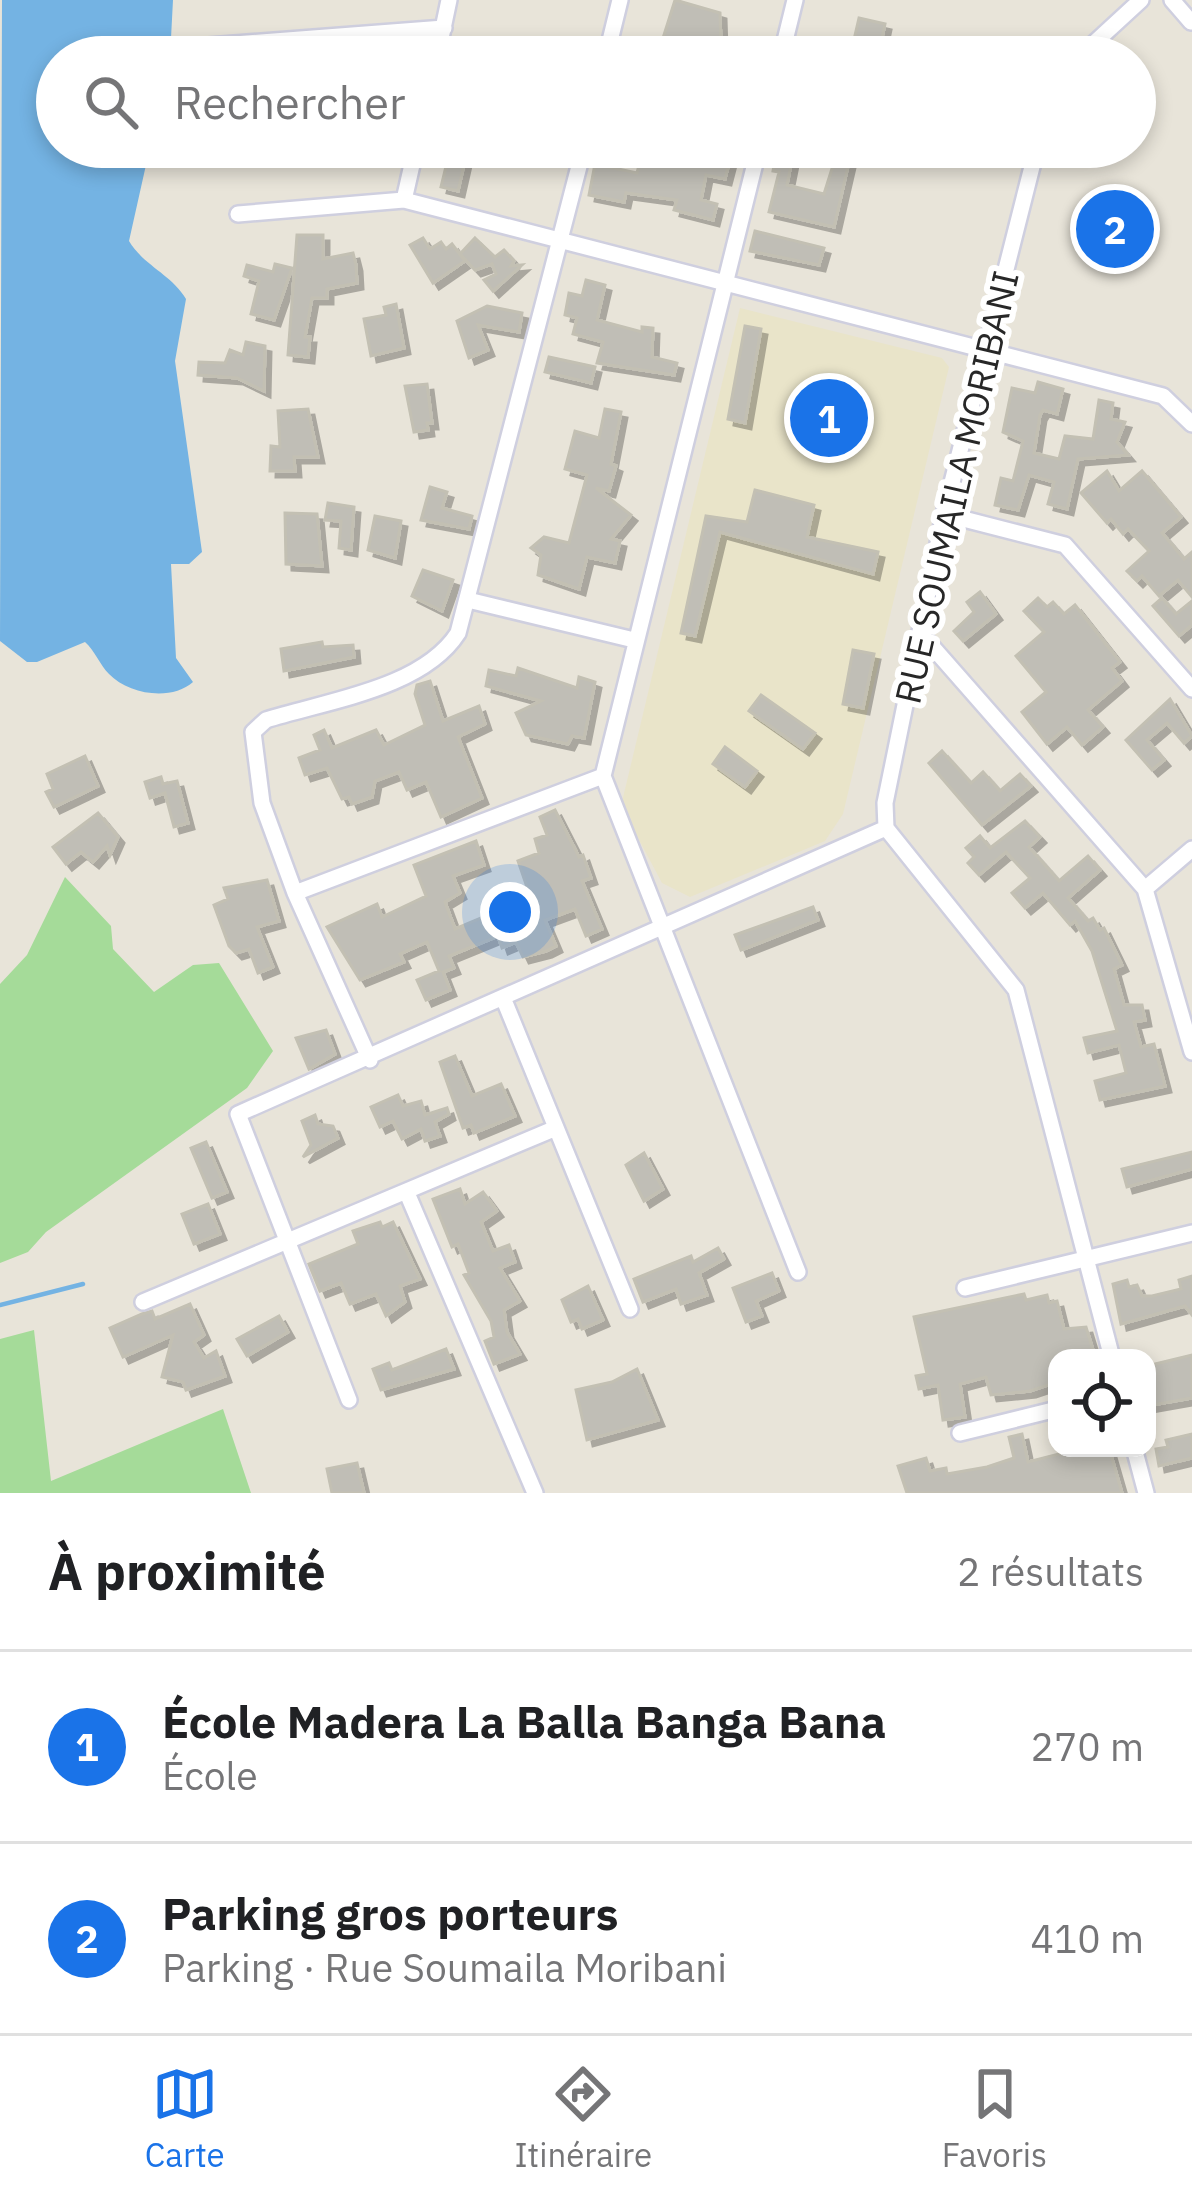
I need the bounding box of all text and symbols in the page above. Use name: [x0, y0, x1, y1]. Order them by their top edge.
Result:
search box: [36, 36, 1156, 168]
icon: search: [78, 69, 144, 135]
text: Rechercher: [174, 73, 405, 131]
pin: 2: [1076, 184, 1154, 274]
street label: RUE SOUMAILA MORIBANI: [883, 266, 1029, 708]
pin: 1: [790, 373, 868, 463]
your location: [480, 882, 540, 942]
map controls: [1048, 1349, 1156, 1457]
button: locate: [1048, 1349, 1156, 1457]
text: À proximité: [48, 1538, 326, 1604]
text: 2 résultats: [957, 1546, 1144, 1597]
text: École Madera La Balla Banga Bana: [162, 1692, 886, 1750]
text: 1: [75, 1721, 99, 1772]
text: 270 m: [1031, 1721, 1144, 1772]
text: École: [162, 1750, 258, 1801]
text: Parking gros porteurs: [162, 1884, 618, 1942]
text: 2: [75, 1913, 99, 1964]
text: 410 m: [1031, 1913, 1144, 1964]
text: Parking · Rue Soumaila Moribani: [162, 1942, 727, 1993]
tab: Carte: [145, 2061, 225, 2176]
tab: Itinéraire: [514, 2061, 652, 2176]
tab: Favoris: [942, 2061, 1047, 2176]

